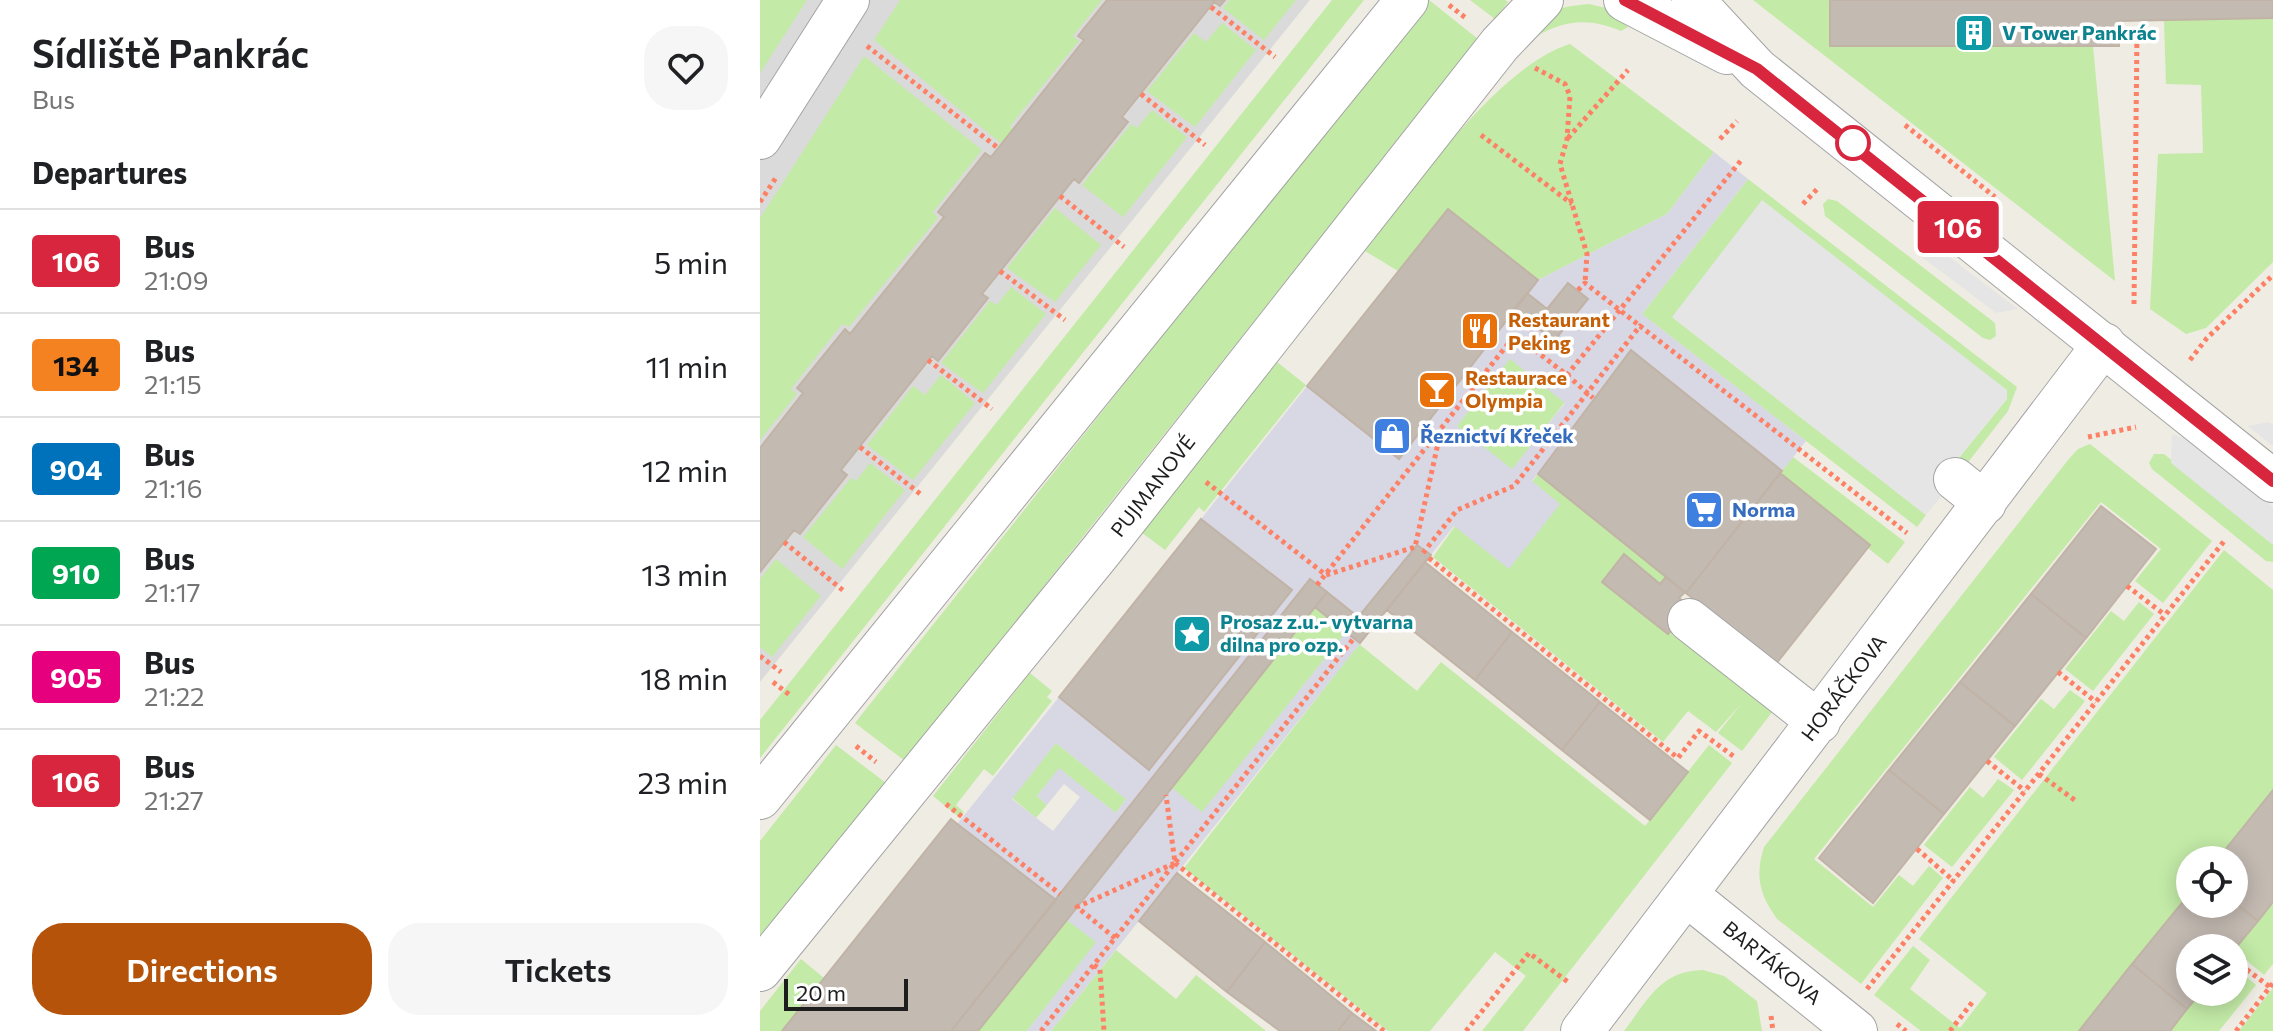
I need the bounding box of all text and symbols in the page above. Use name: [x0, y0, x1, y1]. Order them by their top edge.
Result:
building icon: V Tower Pankrác: [1953, 12, 1995, 54]
place label: V Tower Pankrác: [2002, 20, 2157, 44]
button: heart: [644, 26, 728, 110]
text: Sídliště Pankrác: [32, 29, 309, 76]
text: Bus: [32, 83, 75, 114]
unlabelled marker: [1836, 126, 1870, 160]
text: Departures: [32, 153, 187, 190]
line badge: 106: [1912, 201, 2004, 253]
text: 106: [1934, 210, 1982, 244]
text: Bus: [144, 227, 195, 264]
text: 5 min: [654, 243, 728, 280]
text: 106: [52, 244, 100, 278]
text: 21:09: [144, 264, 208, 295]
place label: Restaurant Peking: [1508, 307, 1610, 354]
restaurant icon: Restaurant Peking: [1459, 310, 1501, 352]
text: Bus: [144, 331, 195, 368]
text: 11 min: [646, 347, 728, 384]
text: 134: [53, 348, 99, 382]
place label: Restaurace Olympia: [1465, 365, 1567, 412]
text: 21:15: [144, 368, 202, 399]
bar icon: Restaurace Olympia: [1416, 369, 1458, 411]
shop icon: Řeznictví Křeček: [1371, 415, 1413, 457]
place label: Řeznictví Křeček: [1420, 423, 1574, 447]
street label: PUJMANOVÉ: [1105, 430, 1199, 541]
text: Bus: [144, 435, 195, 472]
text: 12 min: [642, 451, 728, 488]
text: 904: [49, 452, 103, 486]
text: 21:16: [144, 472, 203, 503]
supermarket icon: Norma: [1683, 489, 1725, 531]
place label: Norma: [1732, 497, 1795, 521]
text: Bus: [144, 539, 195, 576]
text: 13 min: [641, 555, 728, 592]
text: 910: [52, 556, 100, 590]
text: 21:17: [144, 576, 201, 607]
place label: Prosaz z.u.- vytvarna dilna pro ozp.: [1220, 609, 1413, 656]
place icon: Prosaz z.u.- vytvarna dilna pro ozp.: [1171, 613, 1213, 655]
street label: HORÁČKOVA: [1796, 630, 1891, 745]
text: Bus: [144, 643, 195, 680]
text: 18 min: [640, 659, 728, 696]
text: 905: [50, 660, 102, 694]
text: 21:22: [144, 680, 205, 711]
text: Bus: [144, 747, 195, 784]
text: 23 min: [637, 763, 728, 800]
text: 106: [52, 764, 100, 798]
text: 21:27: [144, 784, 204, 815]
map controls: [2176, 846, 2248, 1006]
button: locate: [2176, 846, 2248, 918]
street label: BARTÁKOVA: [1719, 915, 1827, 1009]
button: Directions: [32, 923, 372, 1015]
button: Tickets: [388, 923, 728, 1015]
button: layers: [2176, 934, 2248, 1006]
scale bar: [784, 975, 908, 1011]
text: 20 m: [796, 979, 846, 1006]

